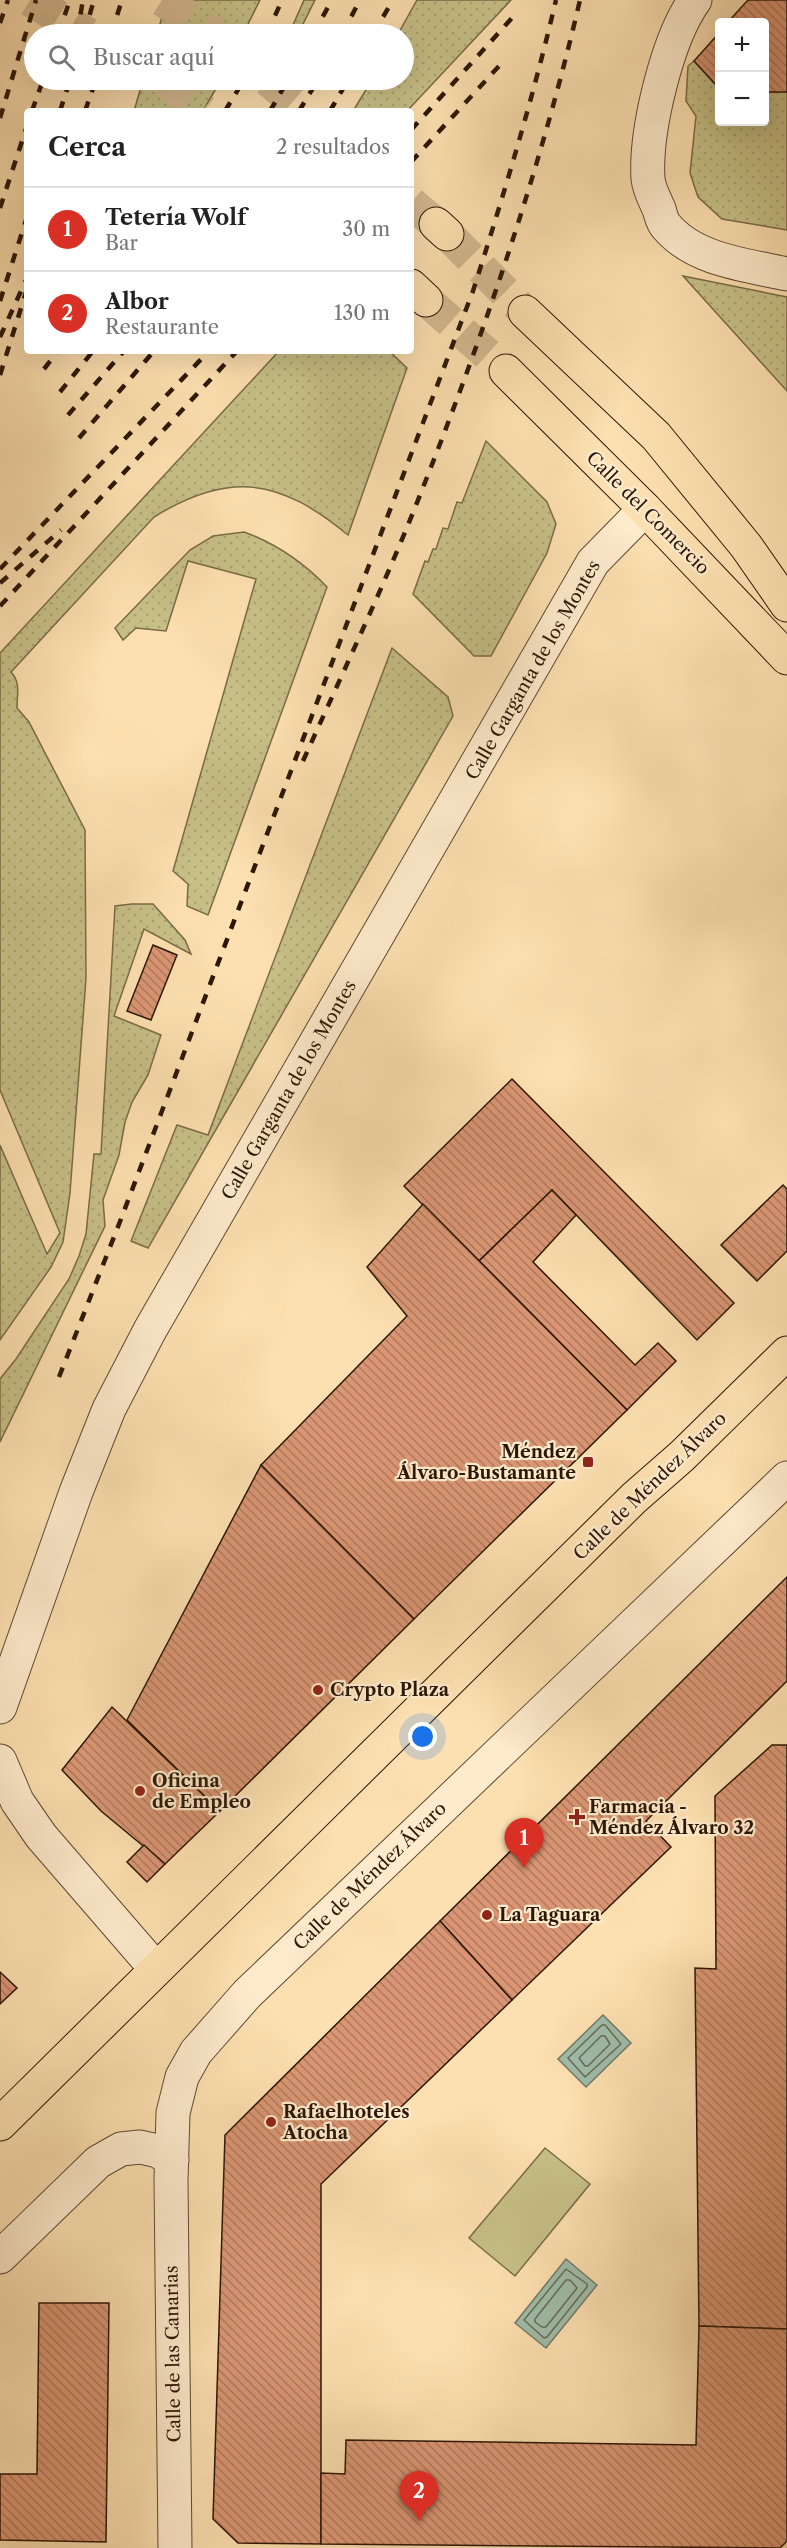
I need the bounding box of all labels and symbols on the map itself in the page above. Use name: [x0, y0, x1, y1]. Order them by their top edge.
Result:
street label: Calle del Comercio: [582, 447, 714, 579]
street label: Calle Garganta de los Montes: [461, 556, 605, 784]
street label: Calle Garganta de los Montes: [217, 976, 361, 1204]
street label: Calle de Méndez Álvaro: [568, 1407, 731, 1565]
place label: Méndez Álvaro-Bustamante: [396, 1441, 576, 1484]
marker: Méndez Álvaro-Bustamante: [581, 1455, 595, 1469]
place label: Crypto Plaza: [330, 1679, 450, 1701]
marker: Crypto Plaza: [311, 1683, 325, 1697]
your location: [408, 1722, 437, 1751]
place label: Oficina de Empleo: [152, 1770, 251, 1813]
marker: Oficina de Empleo: [133, 1784, 147, 1798]
place label: Farmacia - Méndez Álvaro 32: [589, 1796, 754, 1839]
street label: Calle de Méndez Álvaro: [288, 1797, 451, 1955]
marker: Farmacia - Méndez Álvaro 32: [570, 1810, 584, 1824]
pin: 1: [504, 1818, 544, 1868]
place label: La Taguara: [499, 1904, 601, 1926]
marker: La Taguara: [480, 1908, 494, 1922]
place label: Rafaelhoteles Atocha: [282, 2101, 410, 2144]
marker: Rafaelhoteles Atocha: [264, 2115, 278, 2129]
street label: Calle de las Canarias: [160, 2265, 186, 2443]
pin: 2: [400, 2472, 438, 2521]

